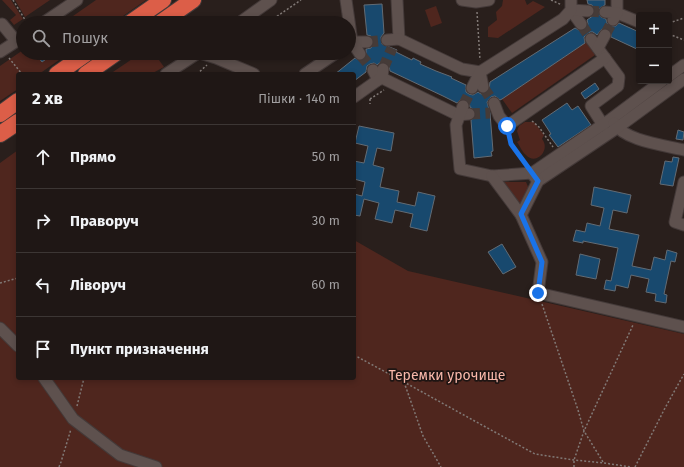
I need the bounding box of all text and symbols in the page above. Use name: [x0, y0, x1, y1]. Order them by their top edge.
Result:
map controls: [636, 12, 672, 84]
button: +: [636, 12, 672, 48]
search box: [16, 16, 356, 60]
icon: search: [30, 27, 52, 49]
text: Пошук: [62, 29, 108, 47]
button: −: [636, 48, 672, 84]
text: 2 хв: [32, 88, 63, 109]
text: Пішки · 140 m: [258, 91, 340, 106]
route start: [498, 117, 516, 135]
icon: ahead: [32, 146, 54, 168]
text: Прямо: [70, 148, 116, 166]
text: 50 m: [312, 149, 340, 164]
icon: right: [32, 210, 54, 232]
text: Праворуч: [70, 212, 139, 230]
text: 30 m: [312, 213, 340, 228]
icon: left: [32, 274, 54, 296]
text: Ліворуч: [70, 276, 126, 294]
text: 60 m: [311, 277, 340, 292]
route end: [529, 284, 547, 302]
icon: arrive: [32, 338, 54, 360]
text: Пункт призначення: [70, 340, 209, 358]
park label: Теремки урочище: [389, 367, 505, 384]

